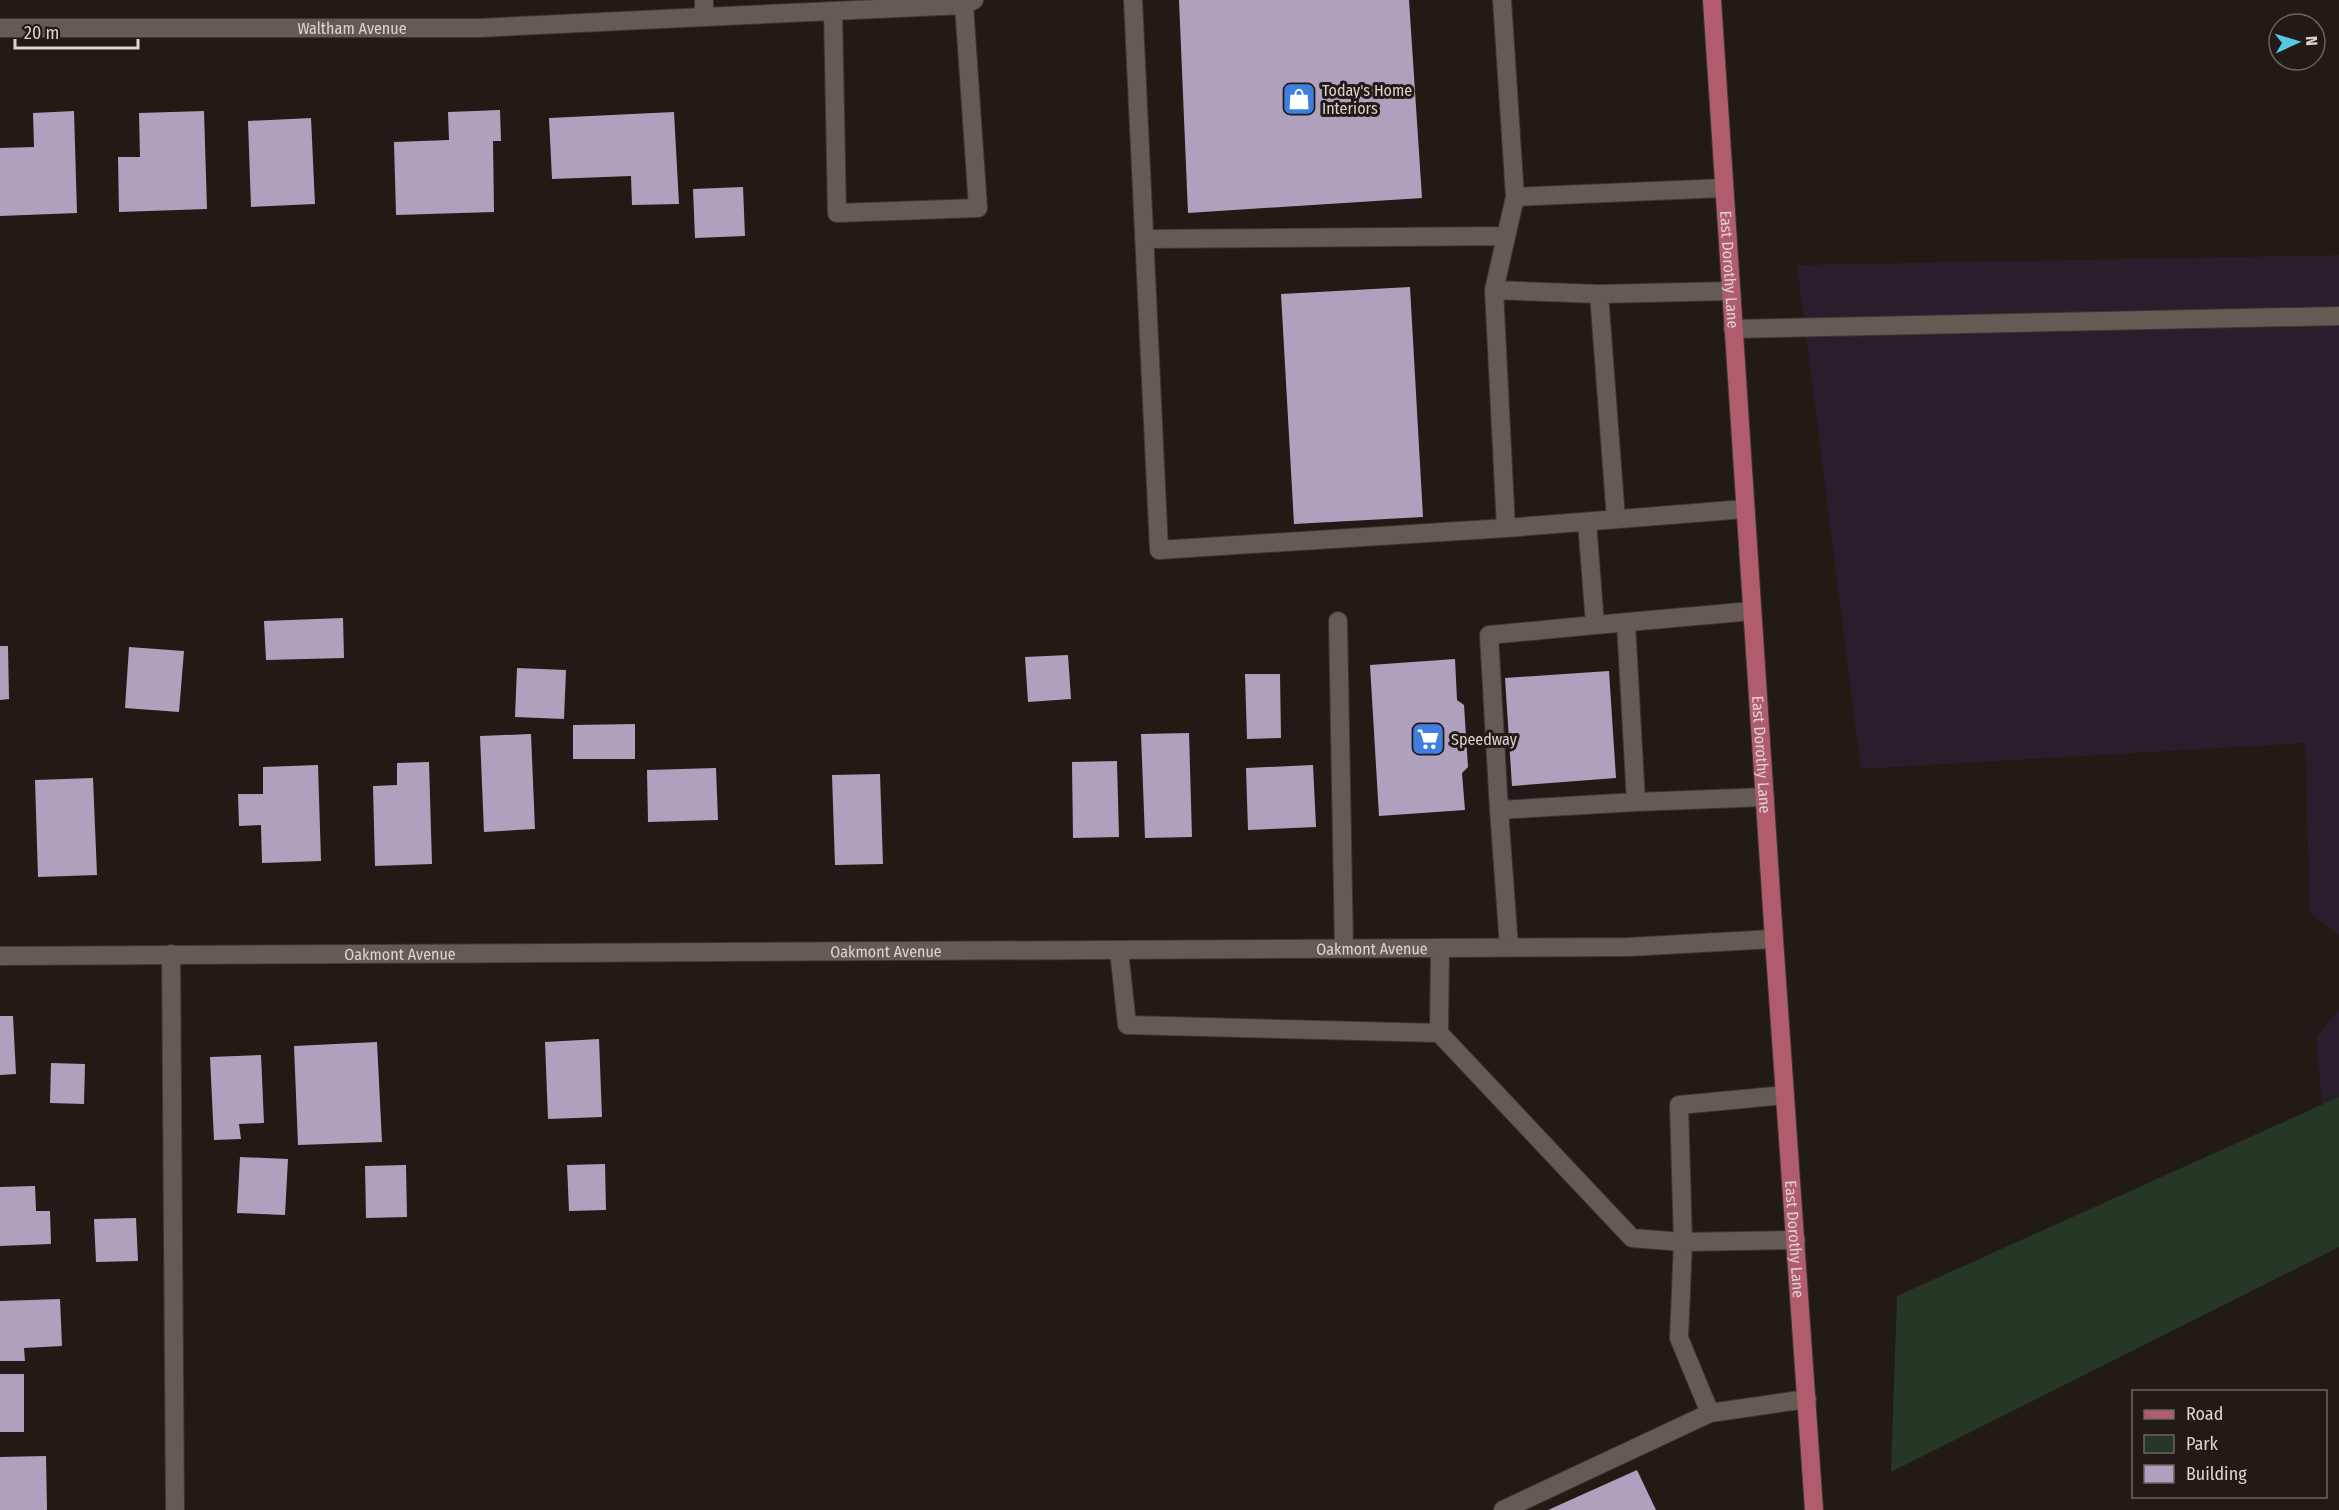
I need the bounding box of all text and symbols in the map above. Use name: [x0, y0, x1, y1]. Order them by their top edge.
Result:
scale bar: [15, 12, 138, 50]
north arrow: [2267, 12, 2327, 72]
street label: Waltham Avenue: [297, 19, 407, 38]
text: 20 m: [24, 22, 59, 44]
text: N: [2302, 36, 2321, 46]
shop icon: Today's Home Interiors: [1281, 81, 1317, 117]
place label: Today's Home Interiors: [1322, 81, 1412, 118]
street label: East Dorothy Lane: [1716, 210, 1743, 329]
street label: East Dorothy Lane: [1748, 695, 1775, 814]
supermarket icon: Speedway: [1410, 721, 1446, 757]
place label: Speedway: [1451, 730, 1518, 749]
street label: Oakmont Avenue: [1316, 939, 1428, 959]
street label: Oakmont Avenue: [830, 942, 942, 961]
street label: Oakmont Avenue: [344, 944, 456, 964]
street label: East Dorothy Lane: [1781, 1180, 1808, 1299]
legend: [2132, 1390, 2327, 1498]
text: Road: [2186, 1403, 2223, 1425]
text: Park: [2186, 1433, 2219, 1455]
text: Building: [2186, 1463, 2247, 1485]

